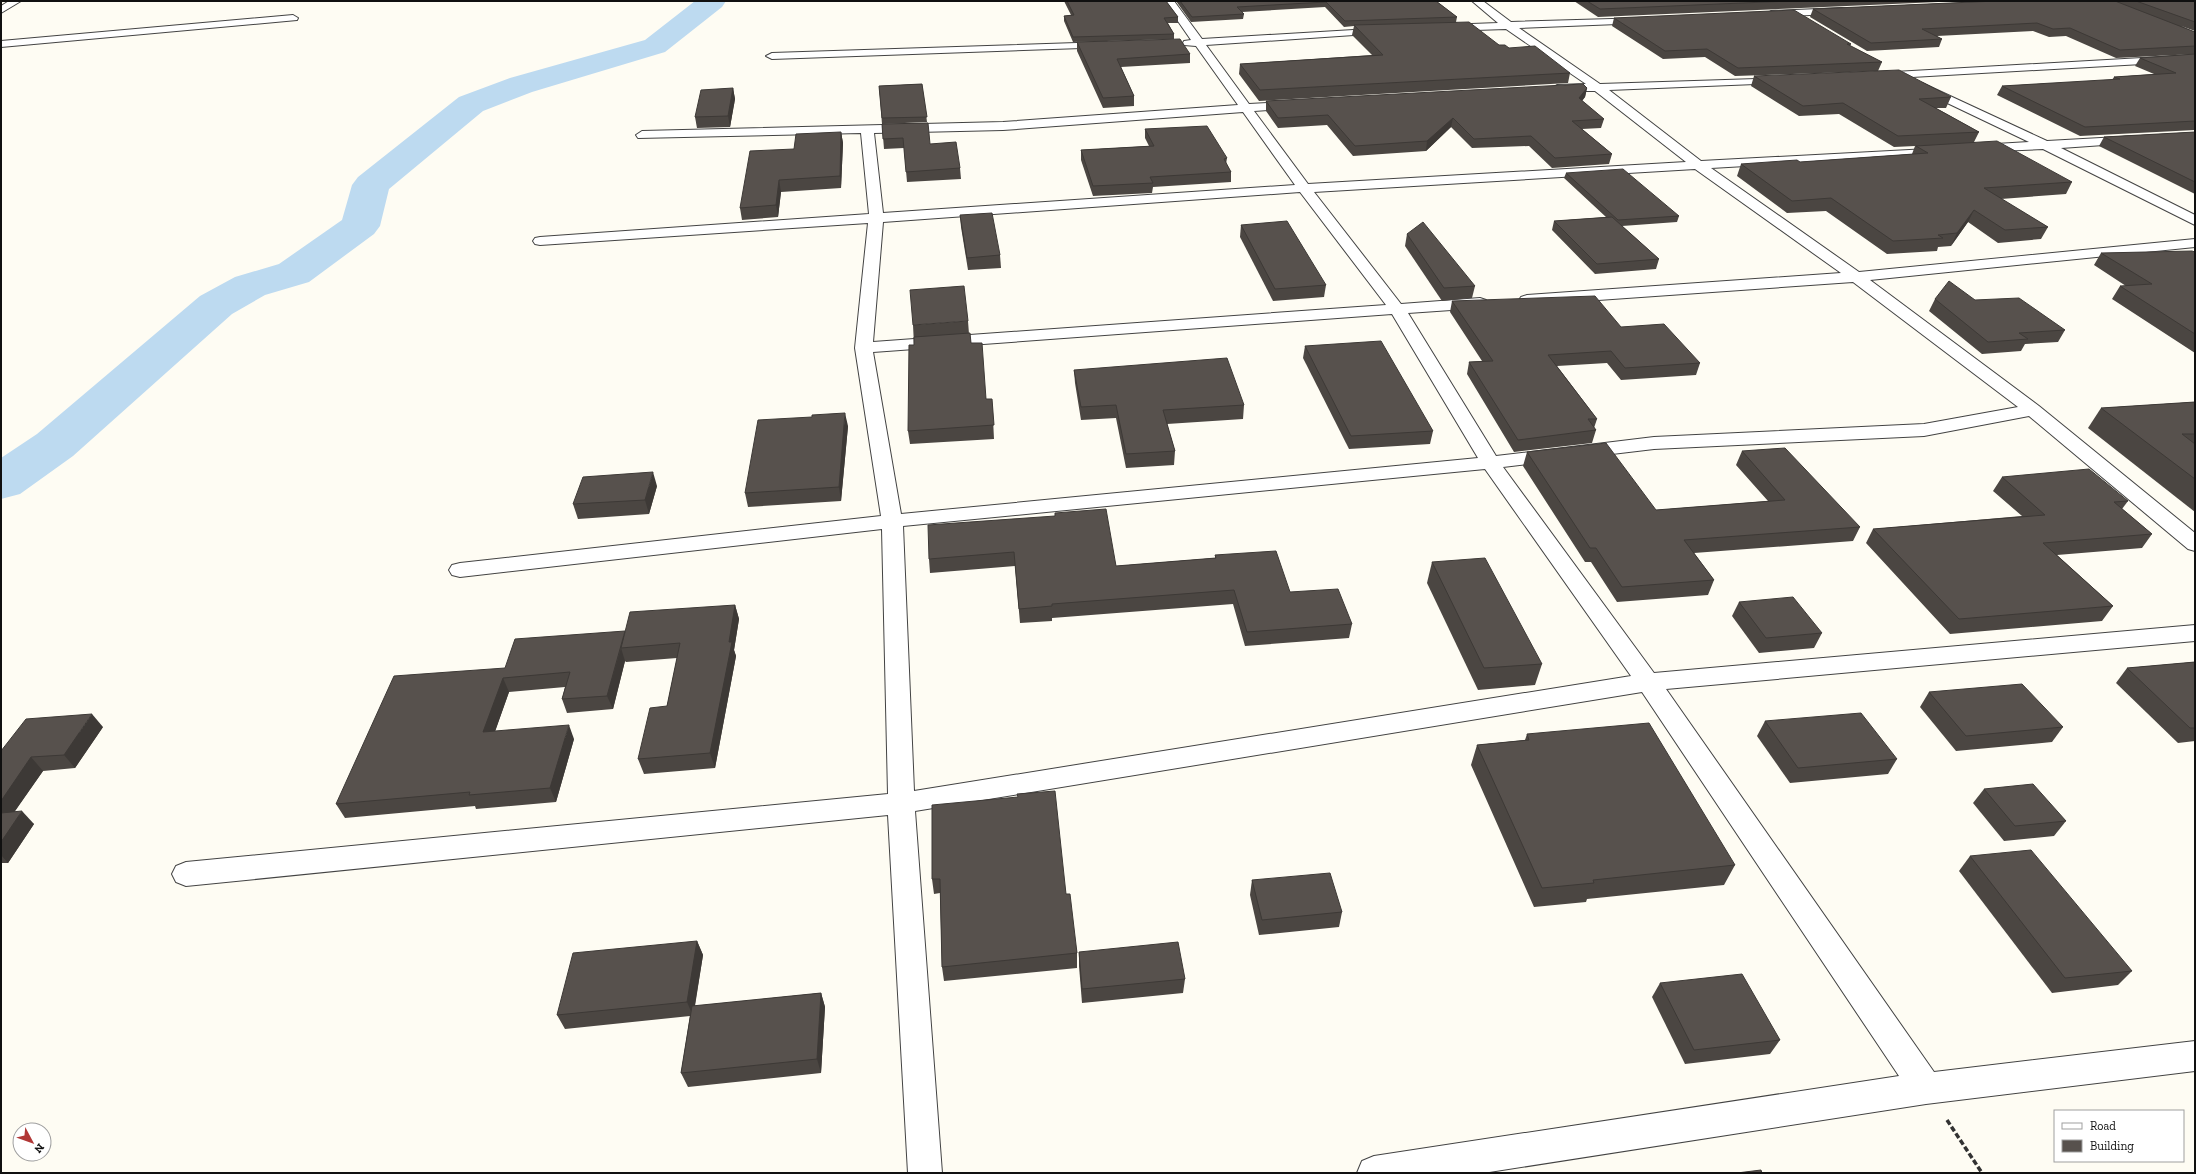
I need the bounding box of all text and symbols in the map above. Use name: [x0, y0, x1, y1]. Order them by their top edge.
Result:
legend: [2054, 1110, 2184, 1162]
text: Road: [2090, 1119, 2116, 1133]
north arrow: [12, 1122, 52, 1162]
text: Building: [2090, 1139, 2134, 1153]
text: N: [31, 1141, 47, 1156]

